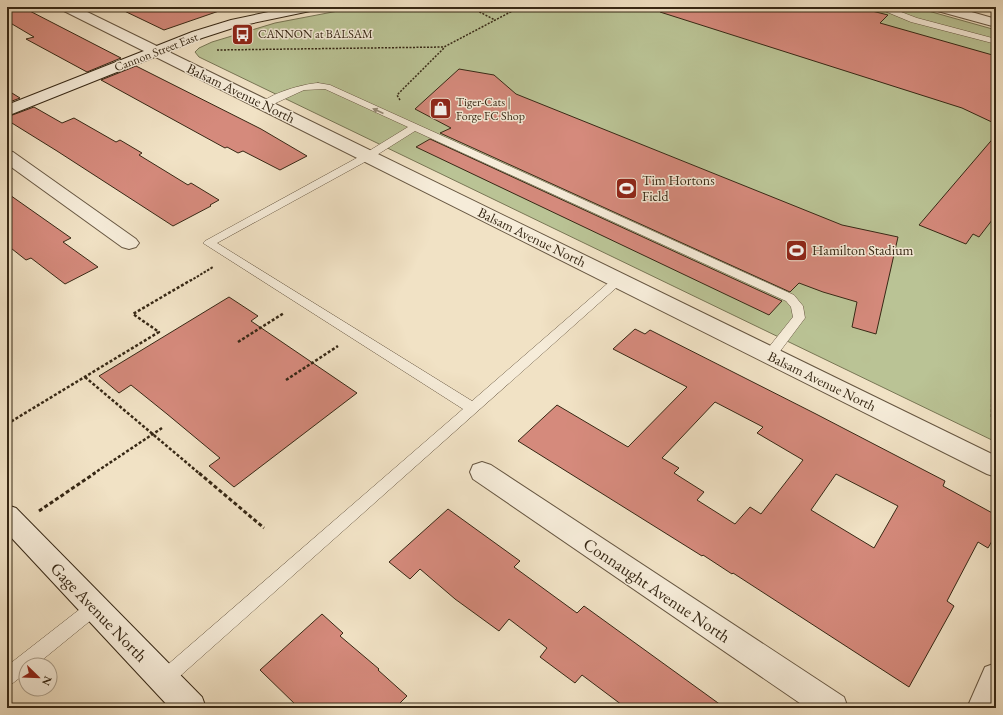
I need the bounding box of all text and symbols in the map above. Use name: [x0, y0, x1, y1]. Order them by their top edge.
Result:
bus stop icon: CANNON at BALSAM: [230, 21, 256, 47]
place label: CANNON at BALSAM: [258, 26, 373, 42]
street label: Cannon Street East: [112, 29, 200, 75]
street label: Balsam Avenue North: [184, 59, 298, 127]
place label: Tiger-Cats | Forge FC Shop: [456, 94, 525, 124]
shop icon: Tiger-Cats | Forge FC Shop: [427, 96, 453, 122]
one-way arrow: [373, 108, 384, 114]
place label: Tim Hortons Field: [642, 171, 715, 205]
sports icon: Tim Hortons Field: [614, 175, 640, 201]
street label: Balsam Avenue North: [475, 203, 589, 271]
sports icon: Hamilton Stadium: [784, 237, 810, 263]
place label: Hamilton Stadium: [812, 241, 914, 259]
street label: Balsam Avenue North: [765, 347, 879, 415]
street label: Connaught Avenue North: [579, 533, 735, 648]
street label: Gage Avenue North: [46, 557, 152, 667]
north arrow: [18, 657, 58, 697]
text: N: [39, 674, 55, 688]

